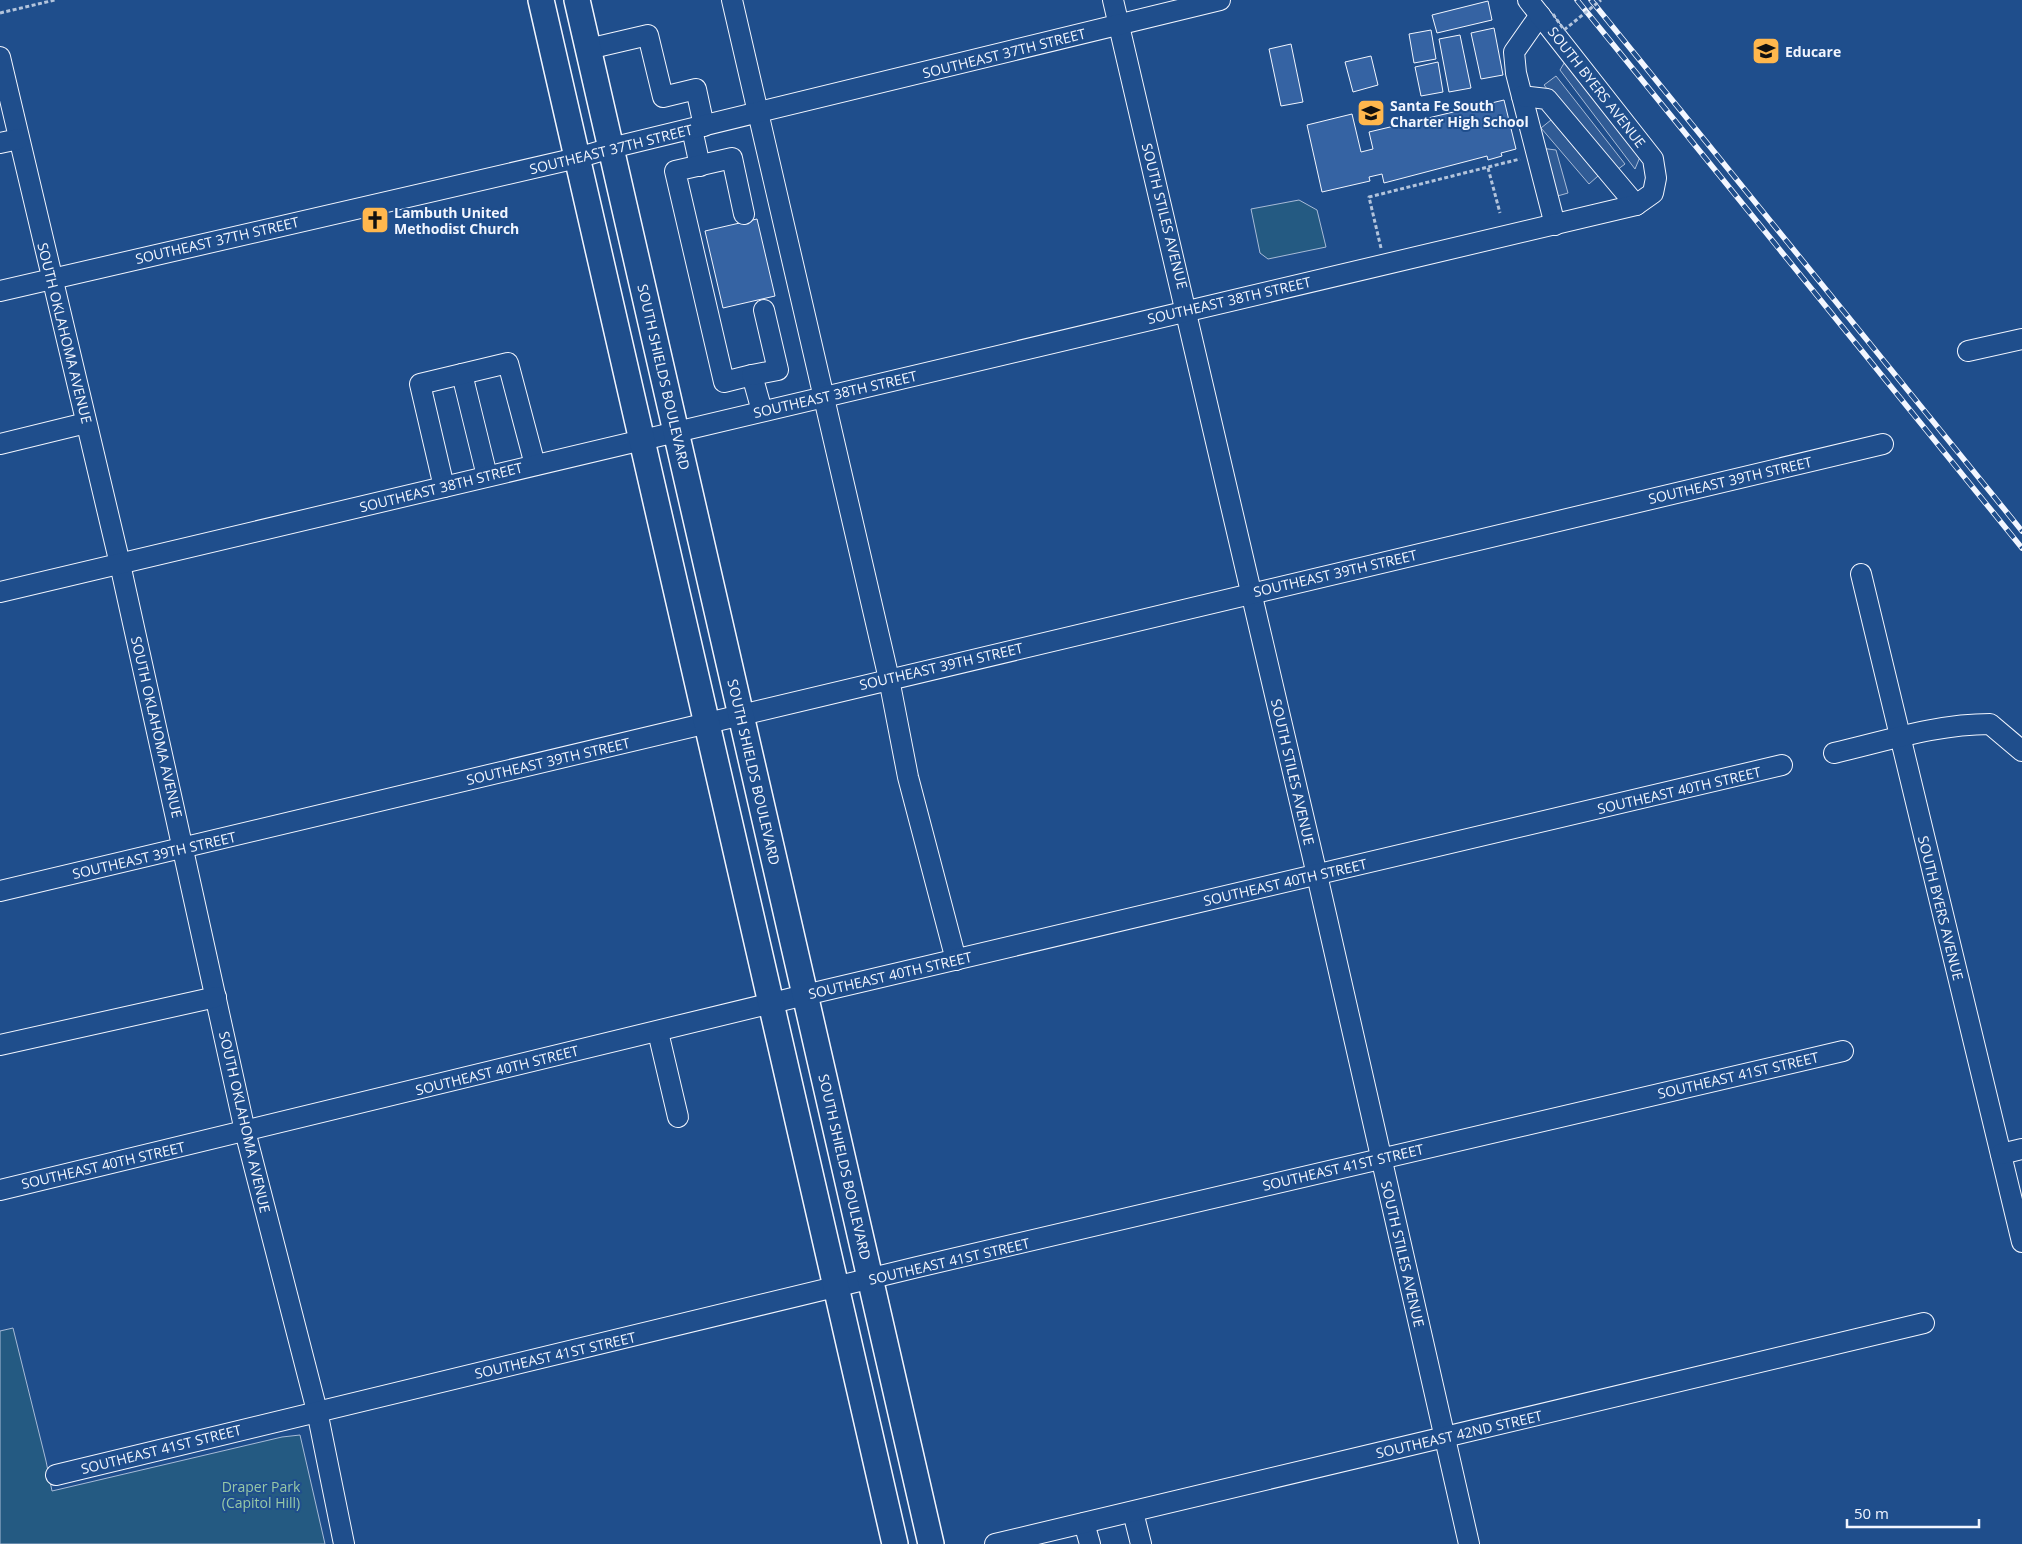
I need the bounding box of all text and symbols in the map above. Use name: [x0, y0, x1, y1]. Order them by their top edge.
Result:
street label: SOUTHEAST 37TH STREET: [920, 23, 1088, 82]
street label: SOUTH BYERS AVENUE: [1544, 23, 1650, 151]
school or university icon: Educare: [1751, 36, 1781, 66]
place label: Educare: [1785, 42, 1841, 61]
place label: Santa Fe South Charter High School: [1390, 96, 1529, 131]
school or university icon: Santa Fe South Charter High School: [1356, 98, 1386, 128]
street label: SOUTHEAST 37TH STREET: [527, 119, 695, 178]
street label: SOUTH STILES AVENUE: [1138, 141, 1192, 291]
place label: Lambuth United Methodist Church: [394, 203, 519, 238]
church icon: Lambuth United Methodist Church: [360, 205, 390, 235]
street label: SOUTHEAST 37TH STREET: [133, 212, 301, 268]
street label: SOUTH OKLAHOMA AVENUE: [33, 241, 97, 425]
street label: SOUTHEAST 38TH STREET: [1145, 272, 1313, 328]
street label: SOUTH SHIELDS BOULEVARD: [633, 282, 695, 472]
street label: SOUTHEAST 38TH STREET: [751, 366, 919, 422]
street label: SOUTHEAST 39TH STREET: [1646, 452, 1814, 508]
street label: SOUTHEAST 38TH STREET: [357, 457, 525, 516]
street label: SOUTHEAST 39TH STREET: [1251, 545, 1419, 601]
street label: SOUTH OKLAHOMA AVENUE: [127, 634, 187, 820]
street label: SOUTHEAST 39TH STREET: [857, 638, 1025, 694]
street label: SOUTH SHIELDS BOULEVARD: [723, 677, 785, 867]
street label: SOUTH STILES AVENUE: [1267, 697, 1319, 847]
street label: SOUTHEAST 39TH STREET: [464, 733, 632, 789]
street label: SOUTHEAST 40TH STREET: [1595, 762, 1763, 818]
street label: SOUTHEAST 39TH STREET: [70, 827, 238, 883]
street label: SOUTH BYERS AVENUE: [1914, 834, 1968, 982]
street label: SOUTHEAST 40TH STREET: [1201, 854, 1369, 910]
street label: SOUTHEAST 40TH STREET: [806, 947, 974, 1003]
street label: SOUTH OKLAHOMA AVENUE: [215, 1029, 275, 1215]
street label: SOUTHEAST 40TH STREET: [413, 1040, 581, 1099]
street label: SOUTHEAST 41ST STREET: [1656, 1047, 1821, 1103]
street label: SOUTH SHIELDS BOULEVARD: [814, 1072, 876, 1262]
street label: SOUTHEAST 40TH STREET: [19, 1137, 187, 1193]
street label: SOUTHEAST 41ST STREET: [1261, 1139, 1426, 1195]
street label: SOUTH STILES AVENUE: [1377, 1179, 1429, 1329]
street label: SOUTHEAST 41ST STREET: [867, 1233, 1032, 1289]
street label: SOUTHEAST 41ST STREET: [473, 1327, 638, 1383]
street label: SOUTHEAST 42ND STREET: [1374, 1406, 1544, 1462]
street label: SOUTHEAST 41ST STREET: [79, 1420, 244, 1478]
park label: Draper Park (Capitol Hill): [222, 1477, 301, 1512]
scale bar: [1847, 1496, 1980, 1528]
text: 50 m: [1854, 1503, 1889, 1523]

